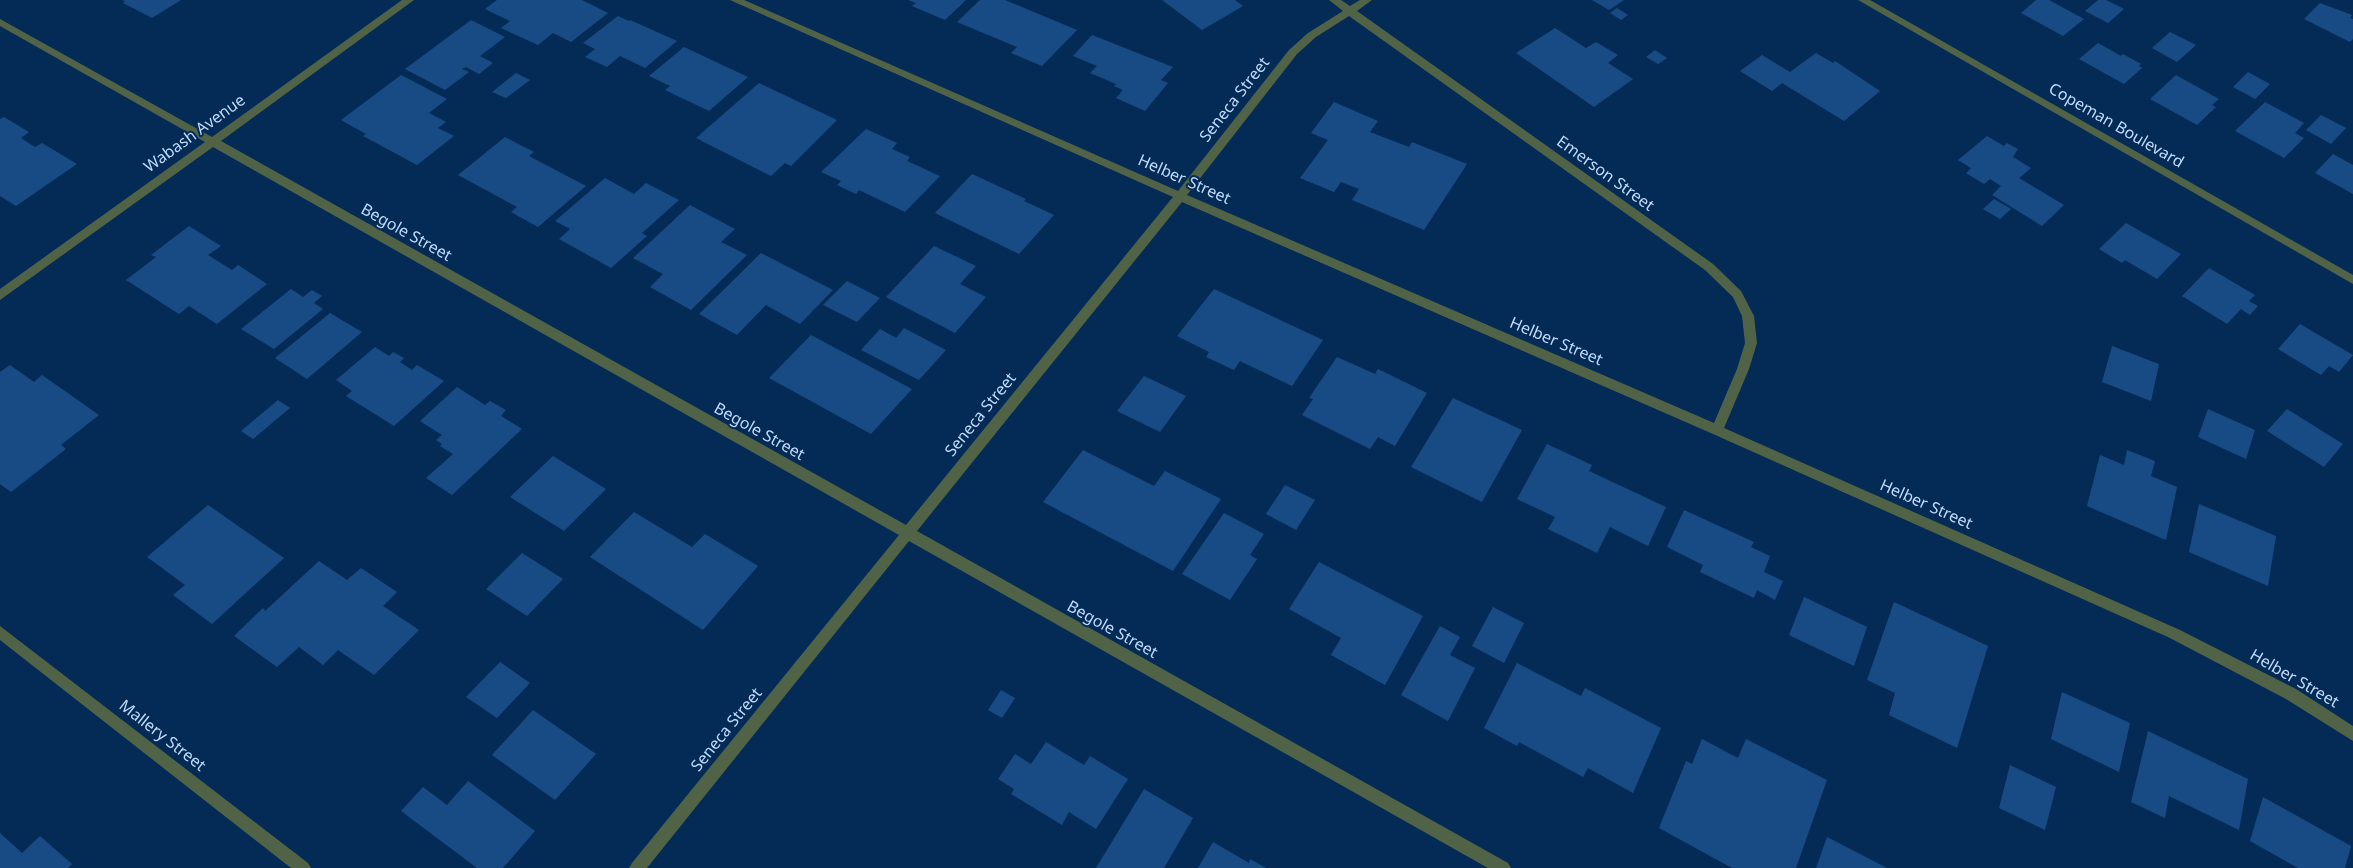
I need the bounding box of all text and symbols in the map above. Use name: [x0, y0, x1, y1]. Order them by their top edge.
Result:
street label: Seneca Street: [1196, 54, 1274, 146]
street label: Copeman Boulevard: [2045, 80, 2187, 172]
street label: Wabash Avenue: [141, 91, 249, 177]
street label: Emerson Street: [1553, 132, 1657, 216]
street label: Helber Street: [1135, 151, 1233, 209]
street label: Begole Street: [357, 200, 455, 266]
street label: Helber Street: [1507, 314, 1605, 370]
street label: Seneca Street: [941, 369, 1021, 461]
street label: Begole Street: [710, 399, 808, 465]
street label: Helber Street: [1877, 476, 1975, 534]
street label: Begole Street: [1063, 597, 1161, 663]
street label: Helber Street: [2246, 646, 2342, 712]
street label: Seneca Street: [687, 684, 767, 776]
street label: Mallery Street: [115, 696, 209, 776]

